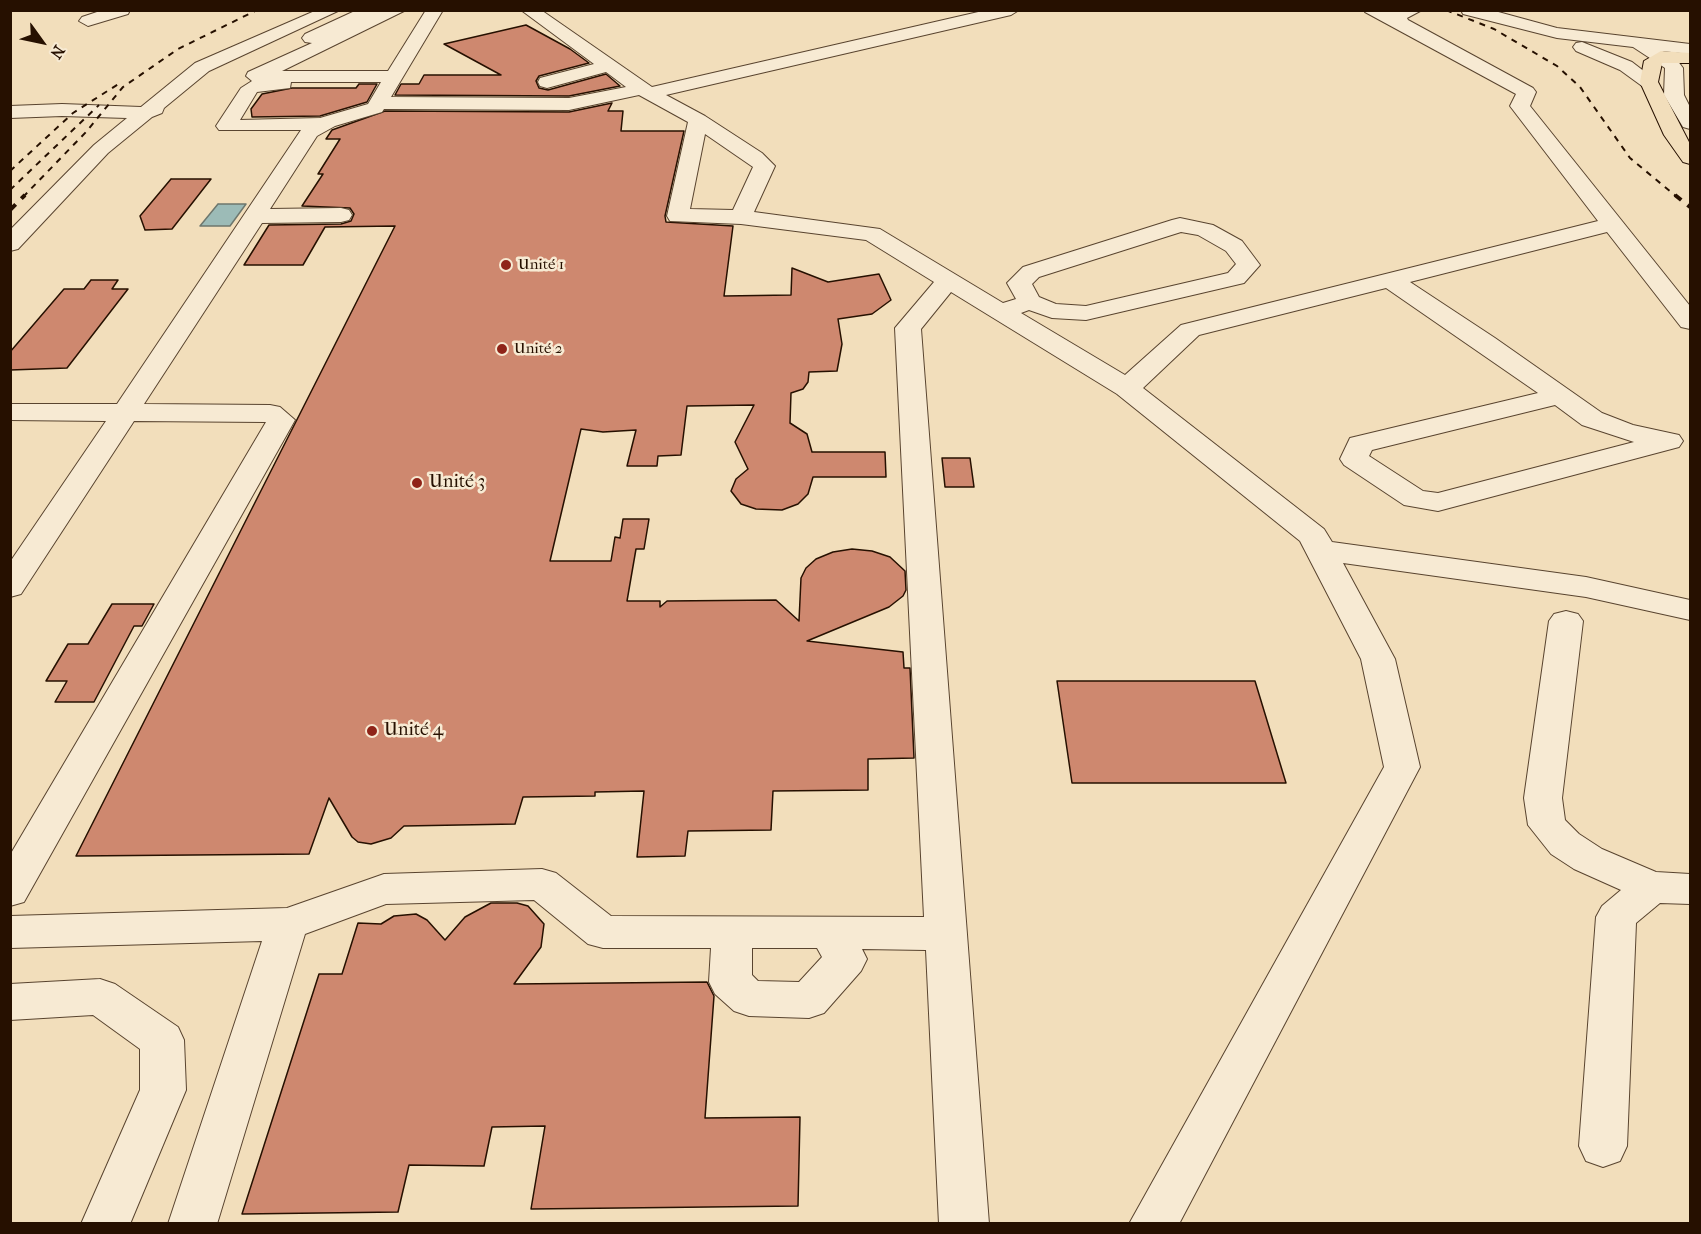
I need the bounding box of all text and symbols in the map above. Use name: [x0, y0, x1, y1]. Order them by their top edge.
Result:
north arrow: [12, 12, 72, 72]
text: N: [46, 42, 69, 62]
place label: Unité 1: [518, 256, 564, 274]
marker: Unité 1: [499, 258, 513, 272]
place label: Unité 2: [514, 340, 562, 358]
marker: Unité 2: [495, 342, 509, 356]
place label: Unité 3: [429, 472, 485, 494]
marker: Unité 3: [410, 476, 424, 490]
place label: Unité 4: [384, 720, 443, 742]
marker: Unité 4: [365, 724, 379, 738]

